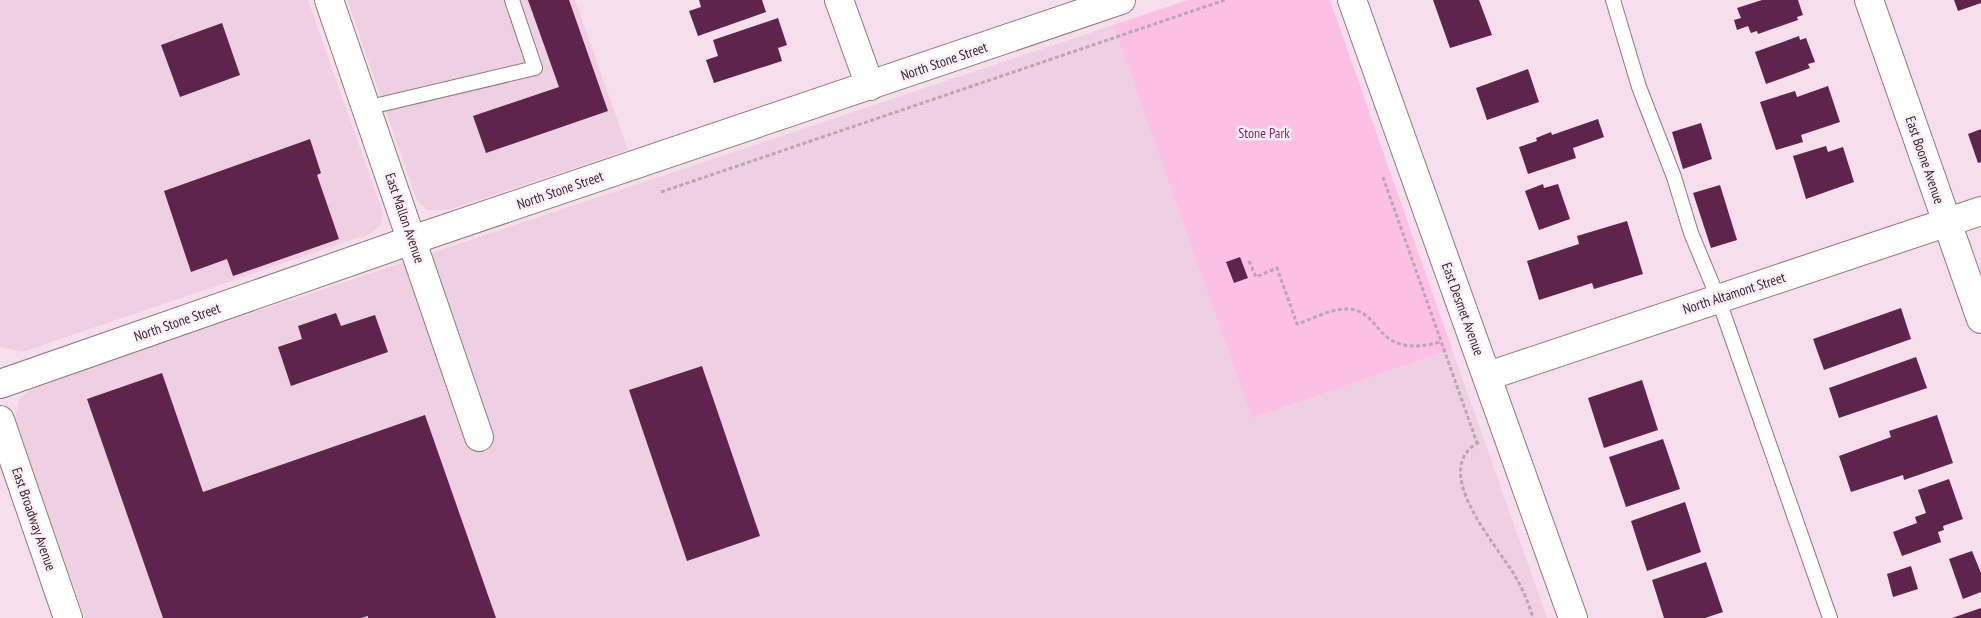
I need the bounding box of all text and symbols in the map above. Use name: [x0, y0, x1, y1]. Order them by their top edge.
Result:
street label: North Stone Street: [898, 38, 990, 84]
street label: East Boone Avenue: [1902, 114, 1949, 207]
park label: Stone Park: [1238, 124, 1290, 142]
street label: North Stone Street: [514, 167, 606, 213]
street label: East Mallon Avenue: [381, 170, 429, 266]
street label: East Desmet Avenue: [1438, 260, 1488, 358]
street label: North Altamont Street: [1680, 268, 1788, 318]
street label: North Stone Street: [131, 299, 223, 345]
street label: East Broadway Avenue: [8, 465, 60, 573]

